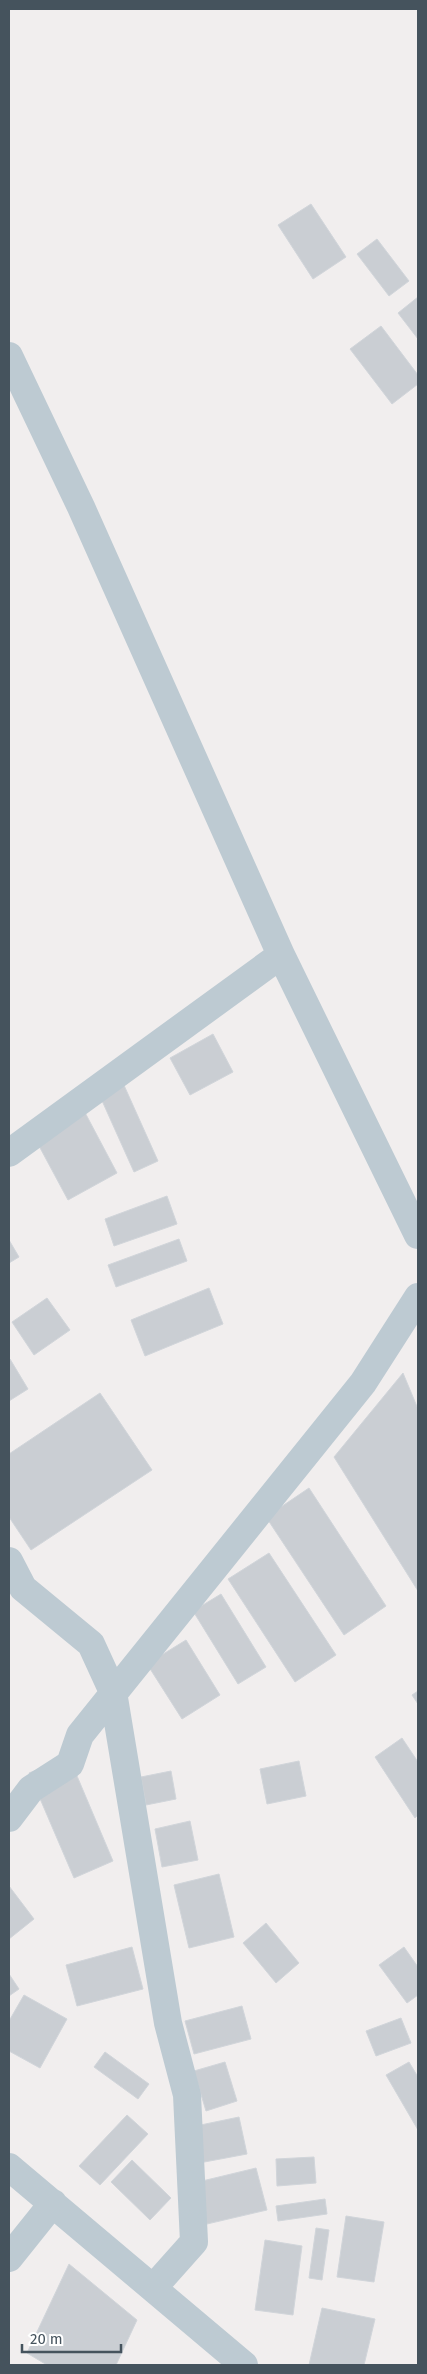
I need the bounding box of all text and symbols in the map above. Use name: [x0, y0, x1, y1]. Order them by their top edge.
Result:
scale bar: [22, 2322, 121, 2354]
text: 20 m: [30, 2330, 63, 2348]

